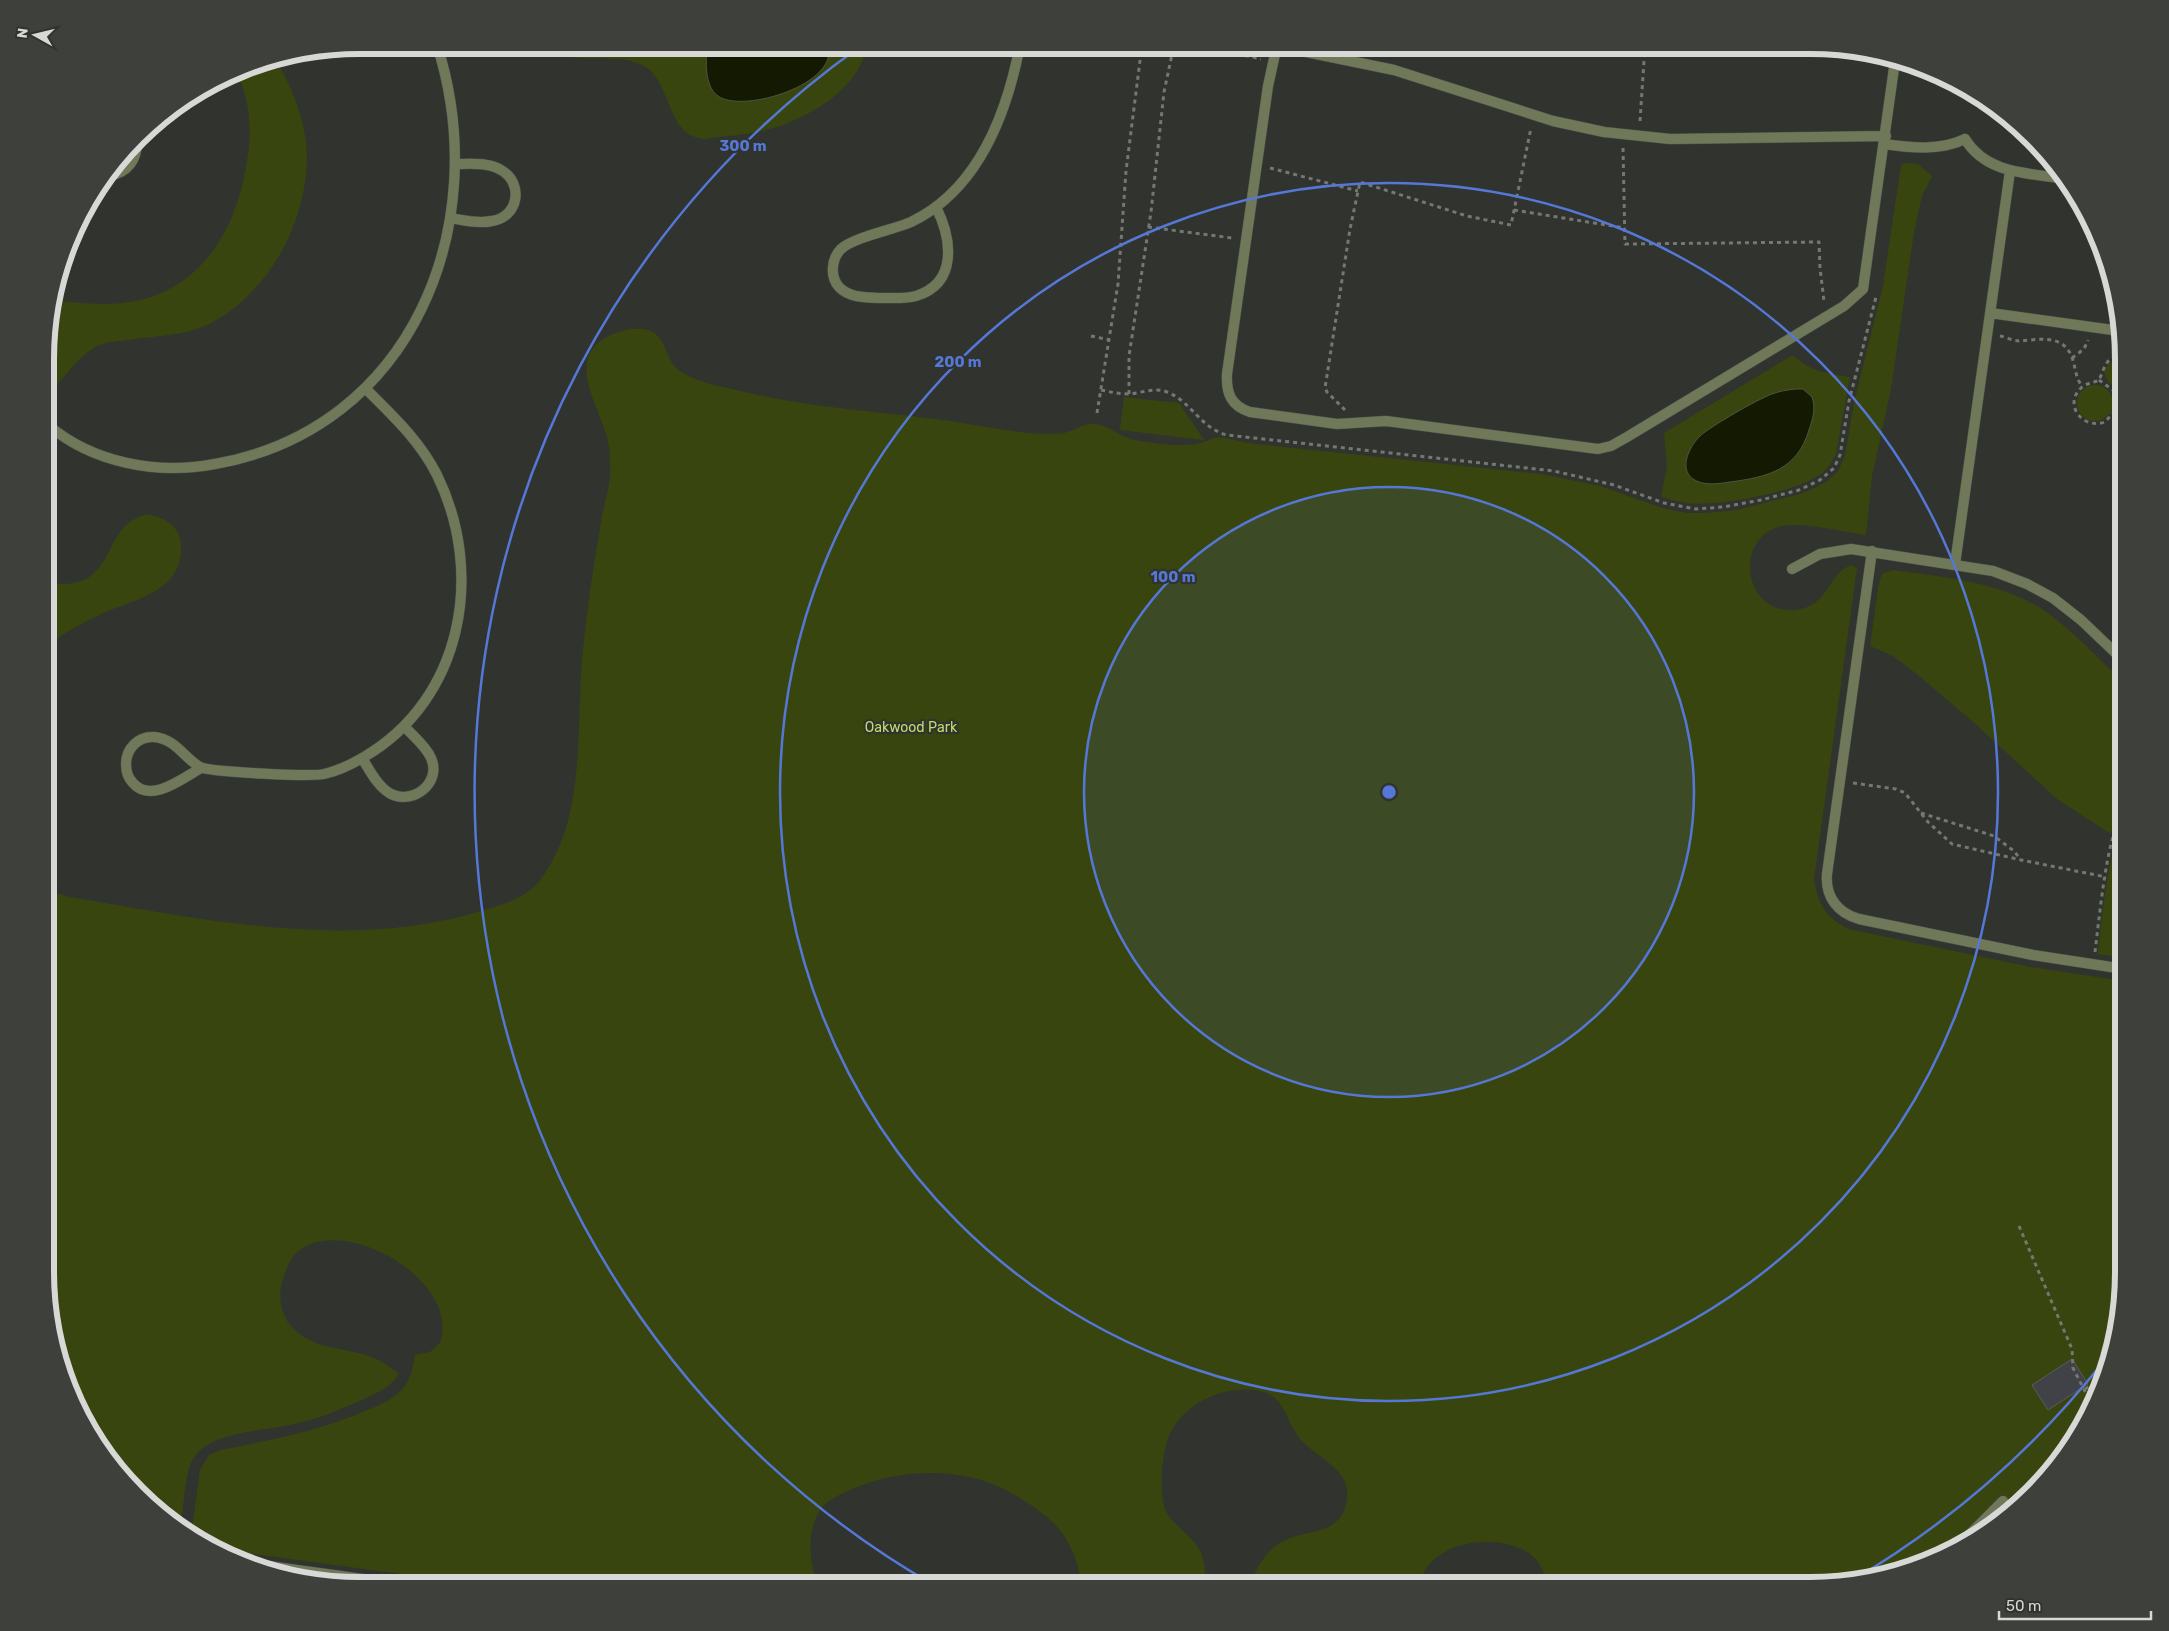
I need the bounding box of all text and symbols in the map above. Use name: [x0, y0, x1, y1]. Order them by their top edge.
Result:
north arrow: [10, 10, 60, 60]
text: N: [14, 27, 32, 39]
text: 300 m: [719, 137, 767, 155]
text: 200 m: [934, 353, 982, 371]
text: 100 m: [1151, 568, 1195, 586]
park label: Oakwood Park: [865, 719, 958, 736]
centre of rings: [1380, 783, 1398, 801]
scale bar: [1999, 1588, 2152, 1620]
text: 50 m: [2006, 1597, 2041, 1615]

